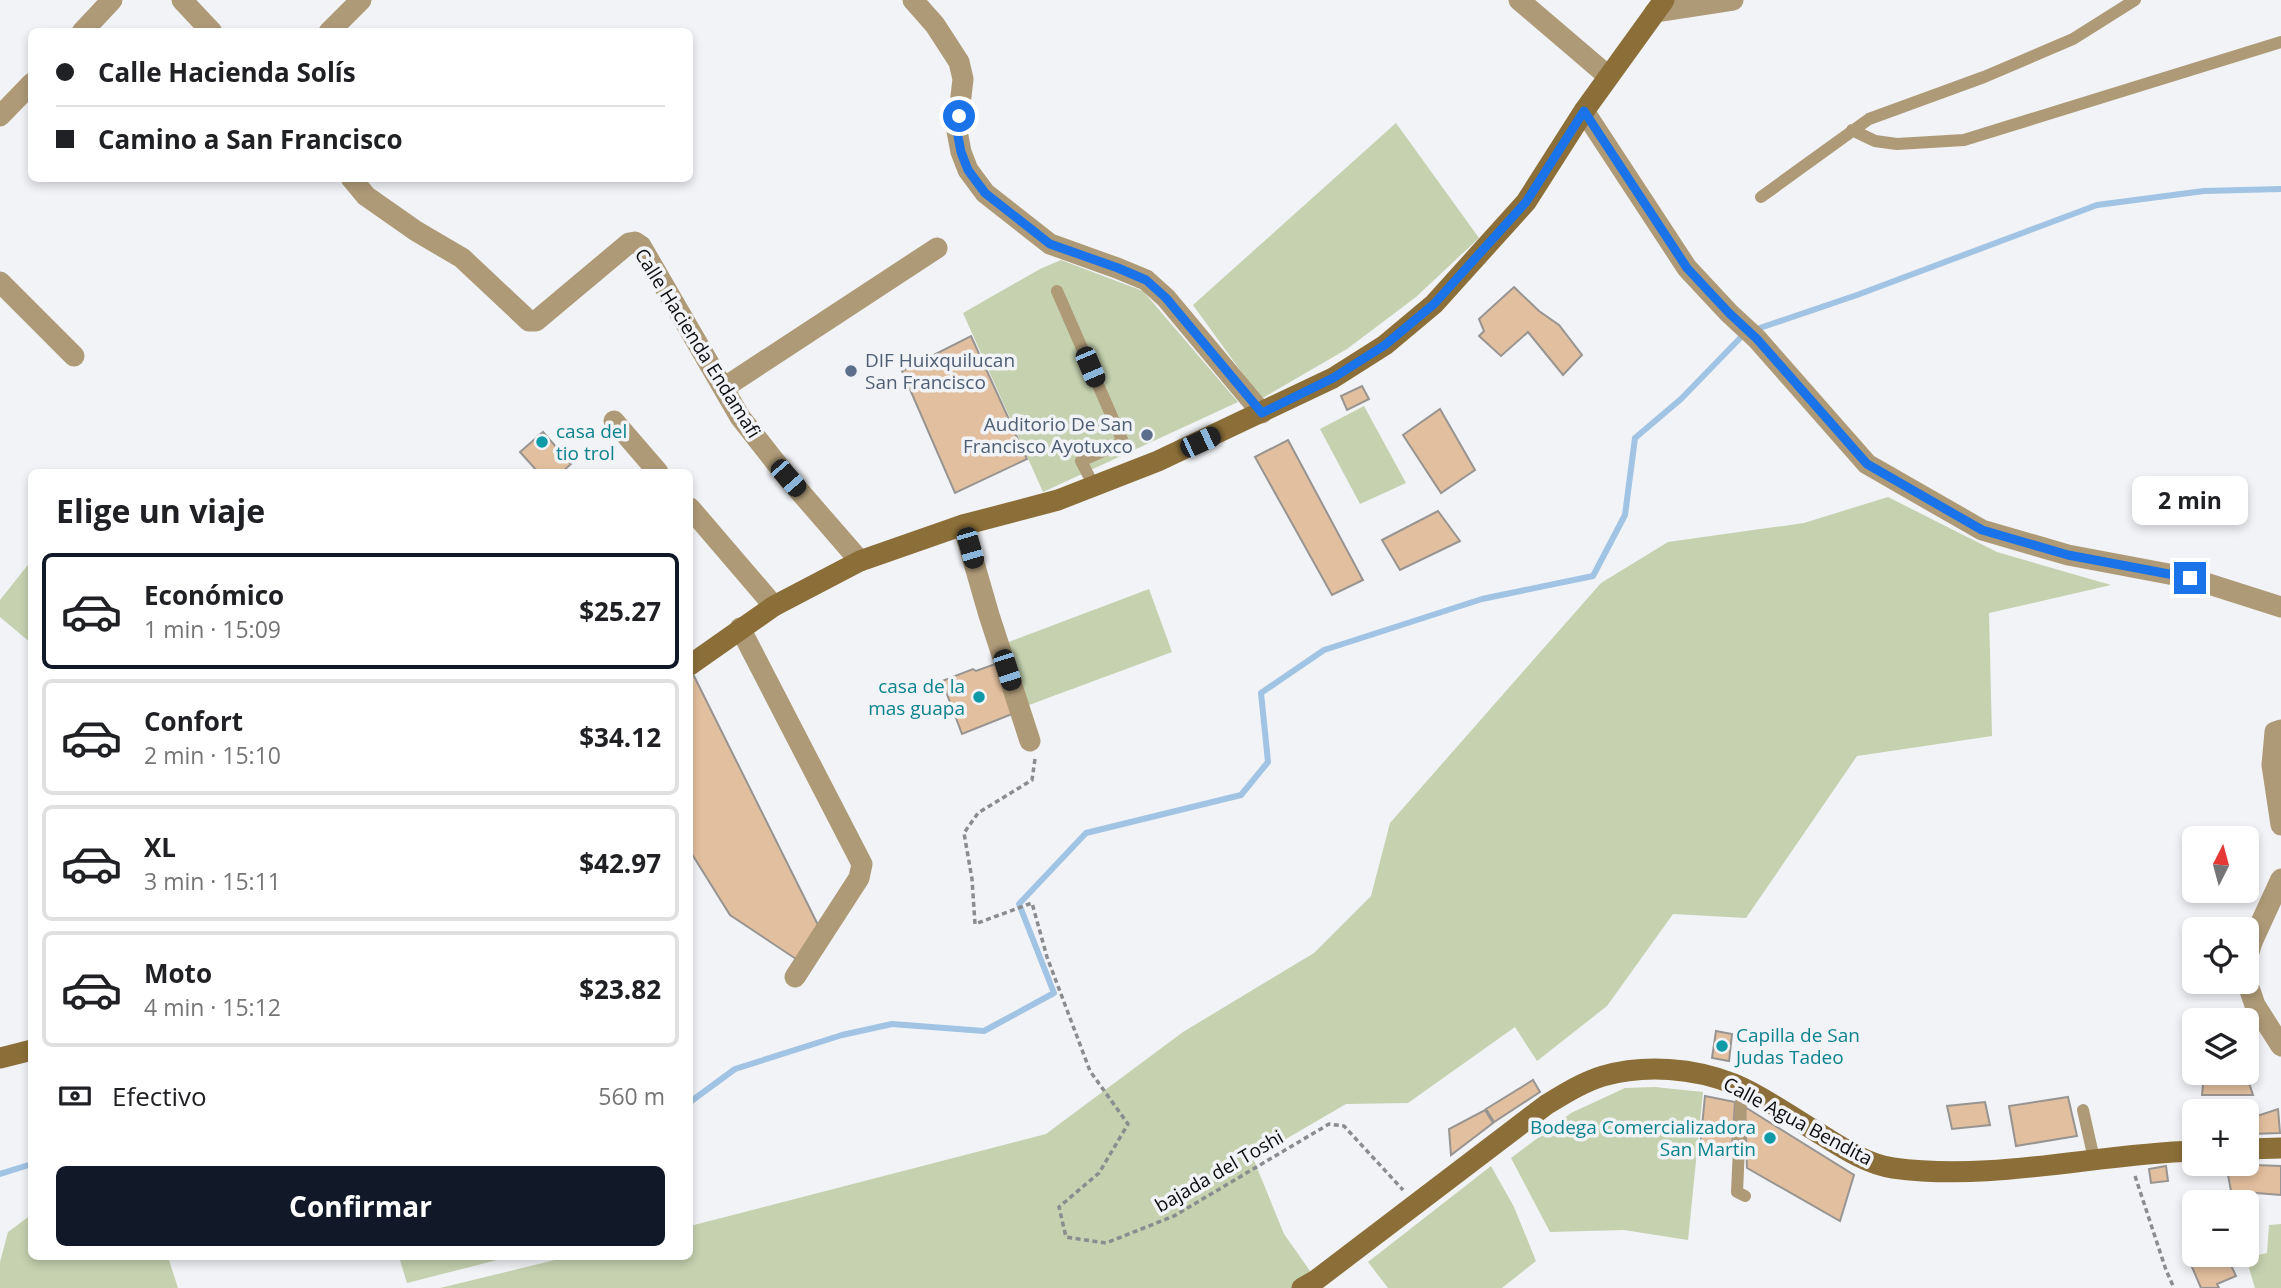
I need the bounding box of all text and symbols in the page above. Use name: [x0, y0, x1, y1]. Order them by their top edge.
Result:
text: Calle Hacienda Solís: [98, 54, 356, 90]
route start: [943, 100, 975, 132]
text: Camino a San Francisco: [98, 121, 403, 157]
street label: Calle Hacienda Endamafi: [629, 243, 767, 443]
car: [1073, 344, 1108, 390]
place label: DIF Huixquilucan San Francisco: [865, 347, 1015, 395]
marker: DIF Huixquilucan San Francisco: [843, 363, 859, 379]
place label: Auditorio De San Francisco Ayotuxco: [963, 411, 1133, 459]
place label: casa del tio trol: [556, 418, 627, 466]
car: [1177, 424, 1224, 460]
marker: Auditorio De San Francisco Ayotuxco: [1139, 427, 1155, 443]
marker: casa del tio trol: [534, 434, 550, 450]
car: [767, 455, 810, 501]
callout: 2 min: [2132, 476, 2248, 526]
text: 2 min: [2158, 484, 2222, 516]
text: Elige un viaje: [56, 489, 265, 532]
car: [955, 525, 986, 571]
route end: [2174, 562, 2206, 594]
text: Económico: [144, 577, 284, 613]
icon: car: [60, 580, 123, 643]
text: $25.27: [579, 593, 661, 629]
text: 1 min · 15:09: [144, 613, 281, 645]
car: [991, 647, 1024, 693]
place label: casa de la mas guapa: [868, 673, 965, 721]
marker: casa de la mas guapa: [971, 689, 987, 705]
text: Confort: [144, 703, 243, 739]
icon: car: [60, 706, 123, 769]
text: $34.12: [579, 719, 661, 755]
text: 2 min · 15:10: [144, 739, 281, 771]
north arrow: [2182, 826, 2259, 903]
map controls: [2182, 826, 2259, 1267]
text: XL: [144, 829, 176, 865]
icon: car: [60, 832, 123, 895]
text: $42.97: [579, 845, 661, 881]
text: 3 min · 15:11: [144, 865, 281, 897]
button: locate: [2182, 917, 2259, 994]
text: Moto: [144, 955, 212, 991]
icon: car: [60, 958, 123, 1021]
text: $23.82: [579, 971, 661, 1007]
text: 4 min · 15:12: [144, 991, 281, 1023]
button: layers: [2182, 1008, 2259, 1085]
place label: Capilla de San Judas Tadeo: [1734, 1022, 1860, 1070]
marker: Capilla de San Judas Tadeo: [1714, 1038, 1730, 1054]
street label: Calle Agua Bendita: [1719, 1071, 1877, 1171]
icon: cash: [56, 1077, 94, 1115]
text: Efectivo: [112, 1078, 207, 1114]
text: 560 m: [598, 1080, 665, 1112]
button: +: [2182, 1099, 2259, 1176]
place label: Bodega Comercializadora San Martin: [1530, 1114, 1756, 1162]
street label: bajada del Toshi: [1150, 1124, 1288, 1218]
marker: Bodega Comercializadora San Martin: [1762, 1130, 1778, 1146]
button: Confirmar: [56, 1166, 665, 1246]
button: −: [2182, 1190, 2259, 1267]

